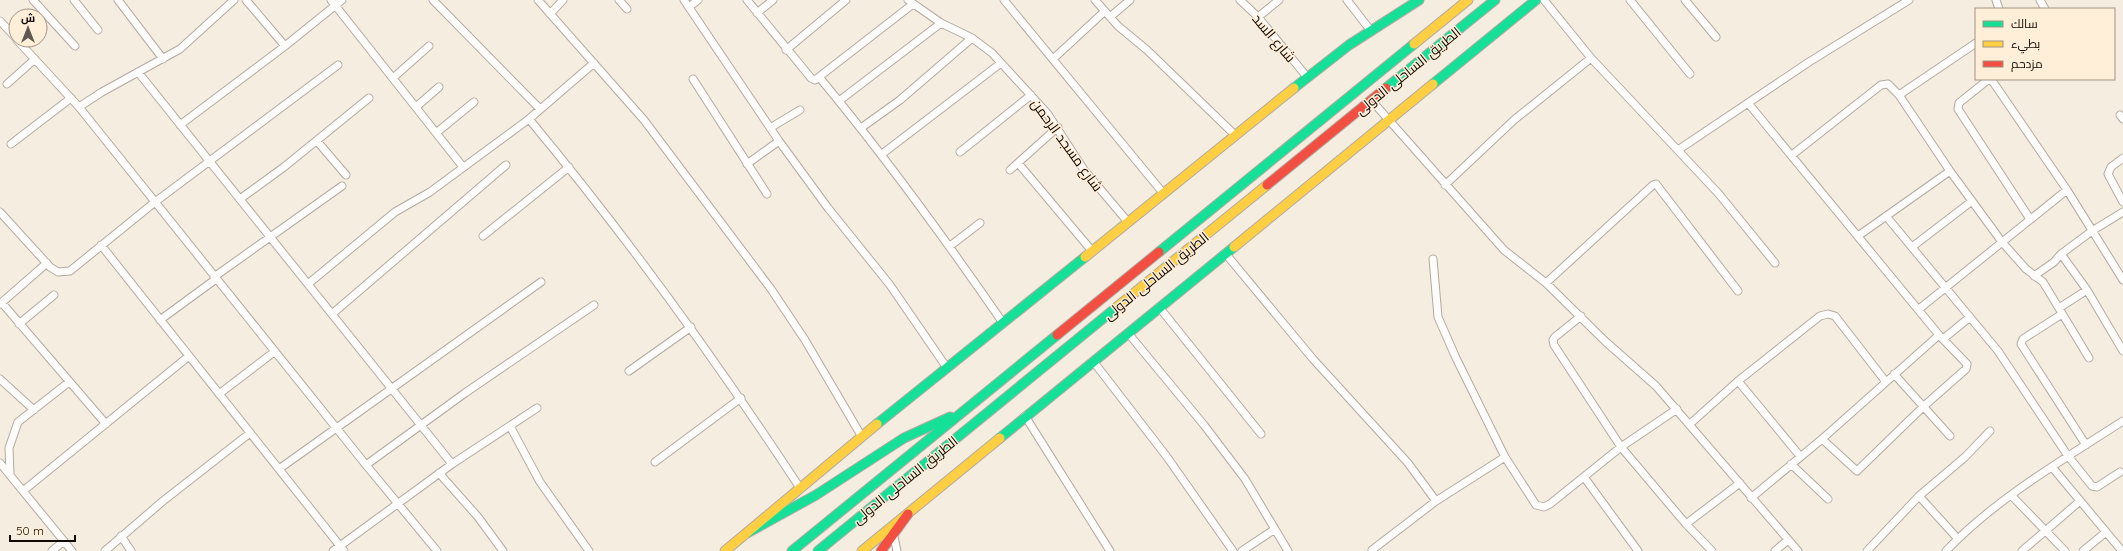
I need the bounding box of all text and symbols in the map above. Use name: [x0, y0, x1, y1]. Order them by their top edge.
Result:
north arrow: [8, 8, 48, 48]
legend: [1975, 8, 2115, 80]
street label: شارع السد: [1248, 10, 1300, 66]
text: ش: [21, 11, 35, 25]
text: سالك: [2011, 16, 2038, 31]
street label: الطريق الساحلى الدولى: [1352, 23, 1464, 119]
text: بطيء: [2011, 36, 2040, 54]
text: مزدحم: [2011, 56, 2043, 72]
street label: شارع مسجد الرحمن: [1027, 95, 1107, 195]
street label: الطريق الساحلى الدولى: [1100, 228, 1212, 324]
street label: الطريق الساحلى الدولى: [849, 432, 961, 528]
scale bar: [10, 517, 75, 543]
text: 50 m: [16, 523, 44, 538]

